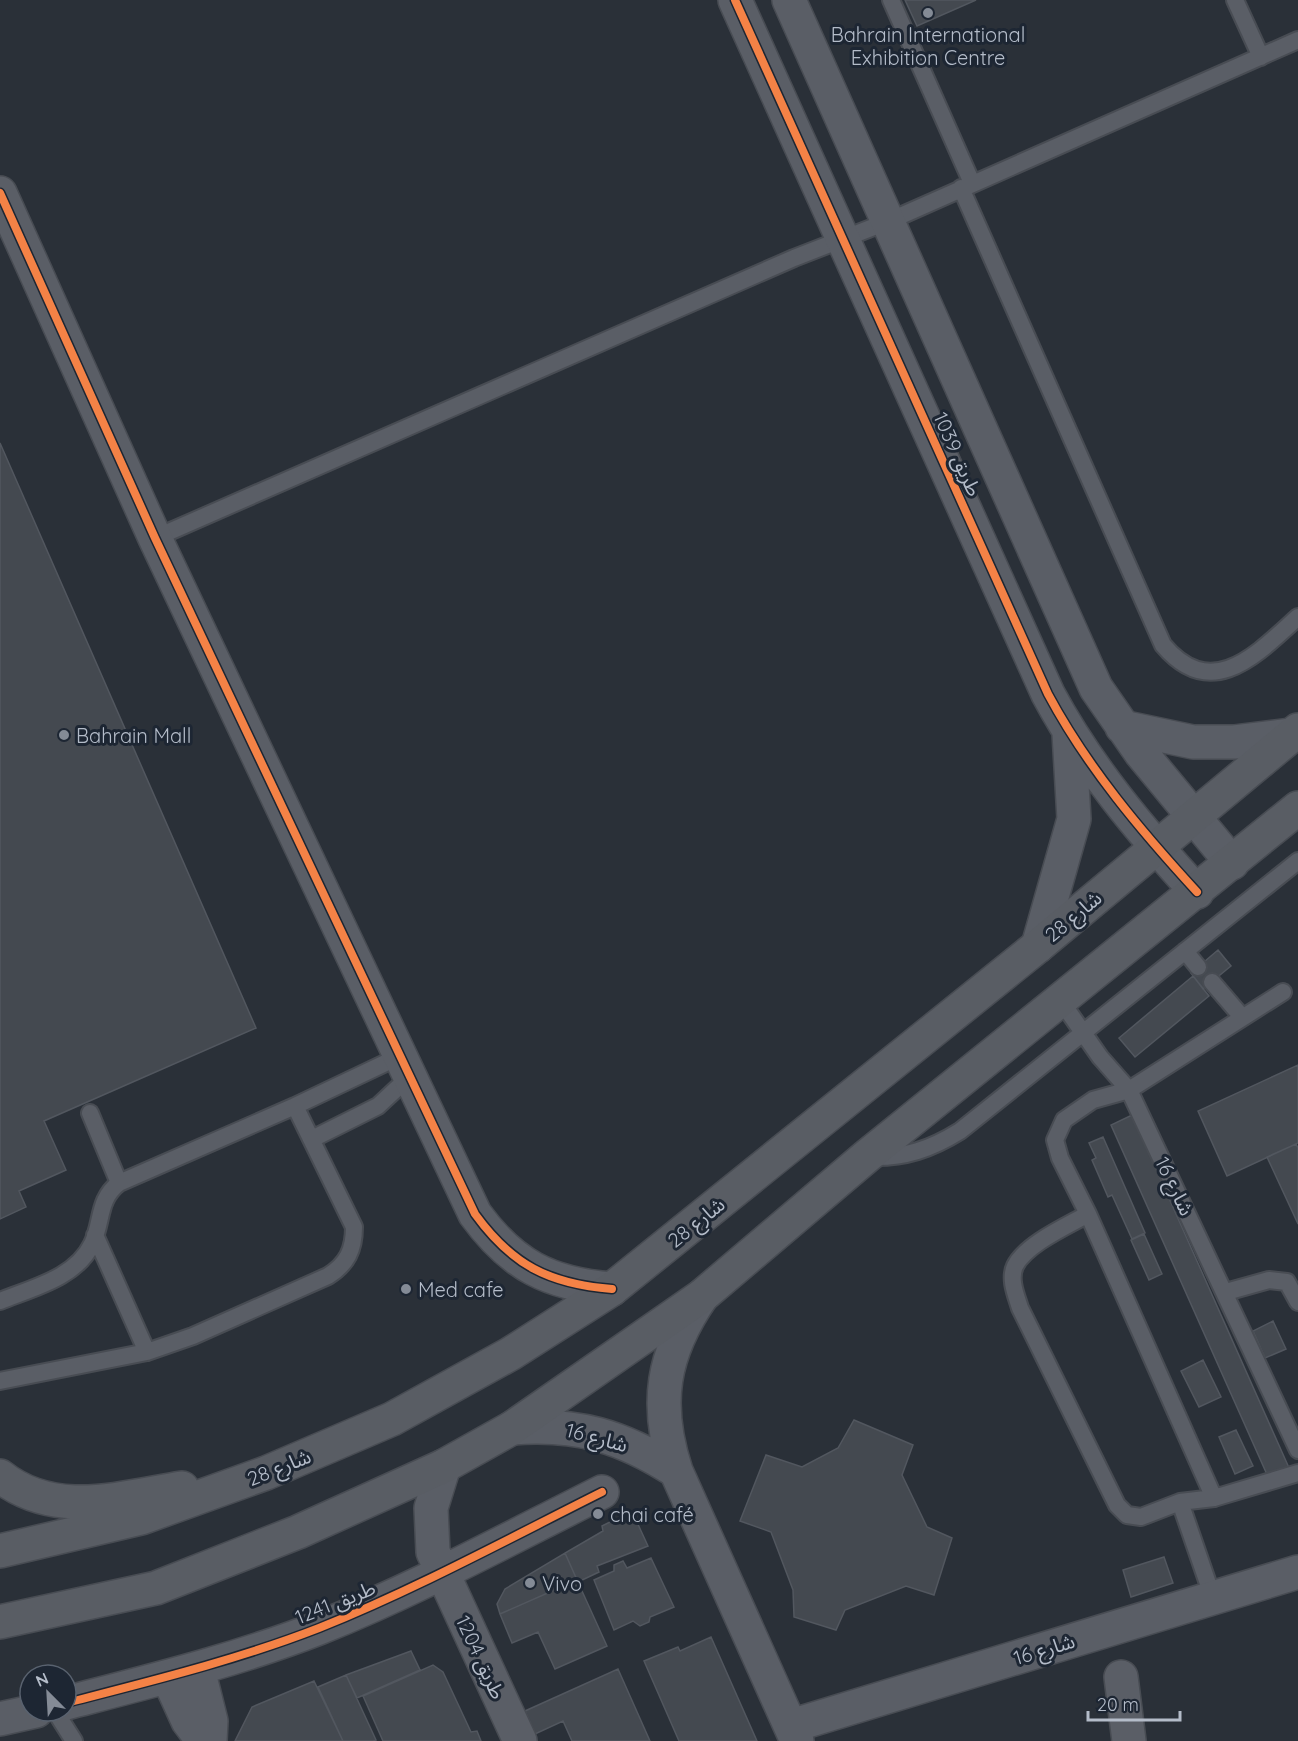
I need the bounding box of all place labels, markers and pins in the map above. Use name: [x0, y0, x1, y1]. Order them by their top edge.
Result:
marker: Bahrain International Exhibition Centre: [921, 6, 935, 20]
place label: Bahrain International Exhibition Centre: [831, 22, 1025, 70]
place label: Bahrain Mall: [76, 723, 191, 748]
marker: Bahrain Mall: [57, 728, 71, 742]
place label: Med cafe: [418, 1277, 504, 1302]
marker: Med cafe: [399, 1282, 413, 1296]
place label: chai café: [610, 1502, 694, 1527]
marker: chai café: [591, 1507, 605, 1521]
place label: Vivo: [542, 1571, 582, 1596]
marker: Vivo: [523, 1576, 537, 1590]

